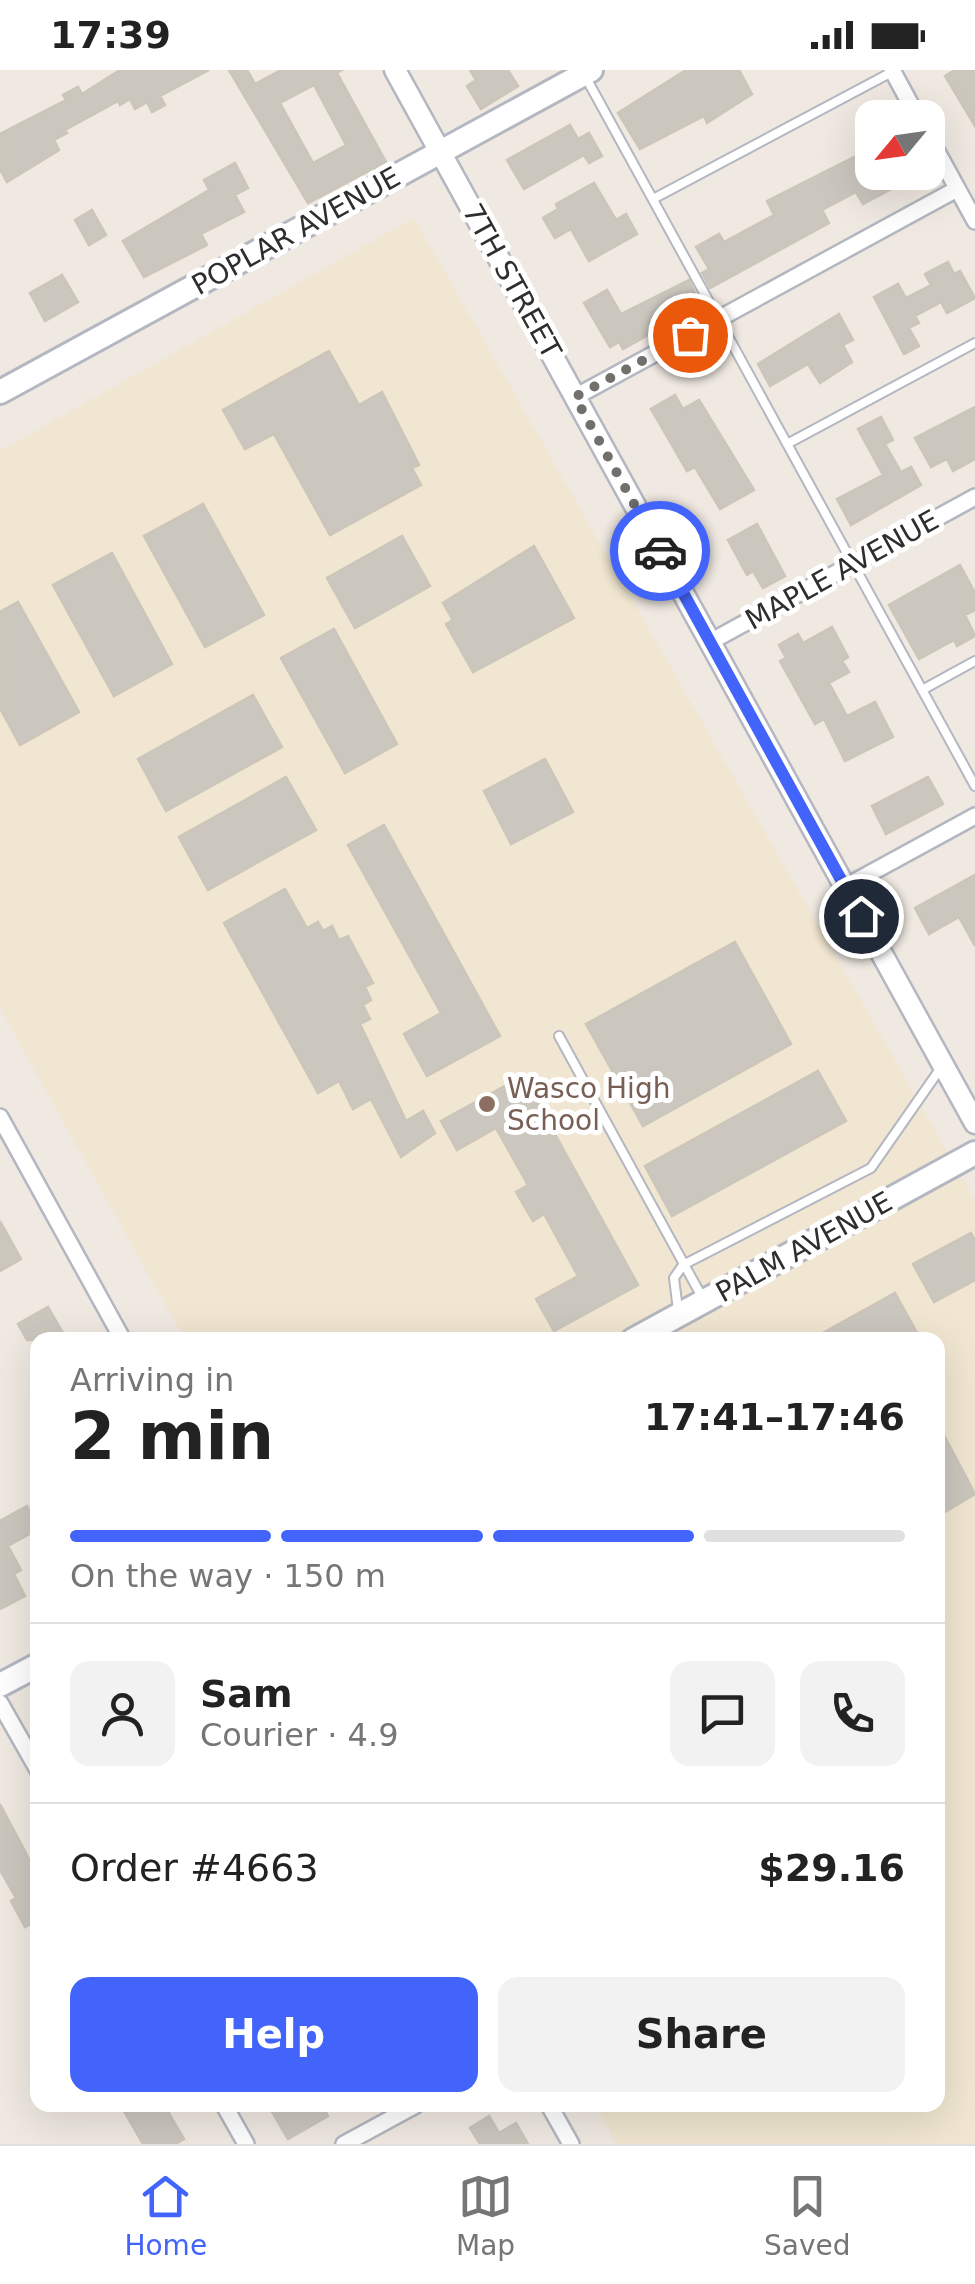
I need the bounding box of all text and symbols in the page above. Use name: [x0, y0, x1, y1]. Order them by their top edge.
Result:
text: 17:39: [50, 13, 171, 57]
north arrow: [855, 100, 945, 190]
map controls: [855, 100, 945, 190]
street label: POPLAR AVENUE: [186, 160, 406, 302]
street label: 7TH STREET: [456, 198, 568, 365]
pin: [648, 293, 733, 378]
icon: bag: [663, 308, 718, 363]
courier: [610, 501, 710, 601]
street label: MAPLE AVENUE: [740, 503, 944, 637]
icon: car: [633, 524, 688, 579]
pin: [819, 874, 904, 959]
icon: home: [834, 889, 889, 944]
place label: Wasco High School: [507, 1072, 670, 1137]
marker: Wasco High School: [476, 1093, 498, 1115]
street label: PALM AVENUE: [710, 1185, 898, 1309]
text: Arriving in: [70, 1361, 234, 1399]
text: 17:41–17:46: [644, 1395, 905, 1439]
text: 2 min: [70, 1399, 274, 1474]
text: On the way · 150 m: [70, 1557, 386, 1595]
button: person: [70, 1661, 175, 1766]
button: chat: [670, 1661, 775, 1766]
button: phone: [800, 1661, 905, 1766]
text: Sam: [200, 1672, 293, 1716]
text: Courier · 4.9: [200, 1716, 399, 1754]
text: Order #4663: [70, 1846, 319, 1890]
text: $29.16: [758, 1846, 905, 1890]
button: Help: [70, 1977, 478, 2092]
button: Share: [498, 1977, 905, 2092]
tab: Home: [124, 2169, 207, 2262]
tab: Map: [456, 2169, 515, 2262]
tab: Saved: [764, 2169, 851, 2262]

